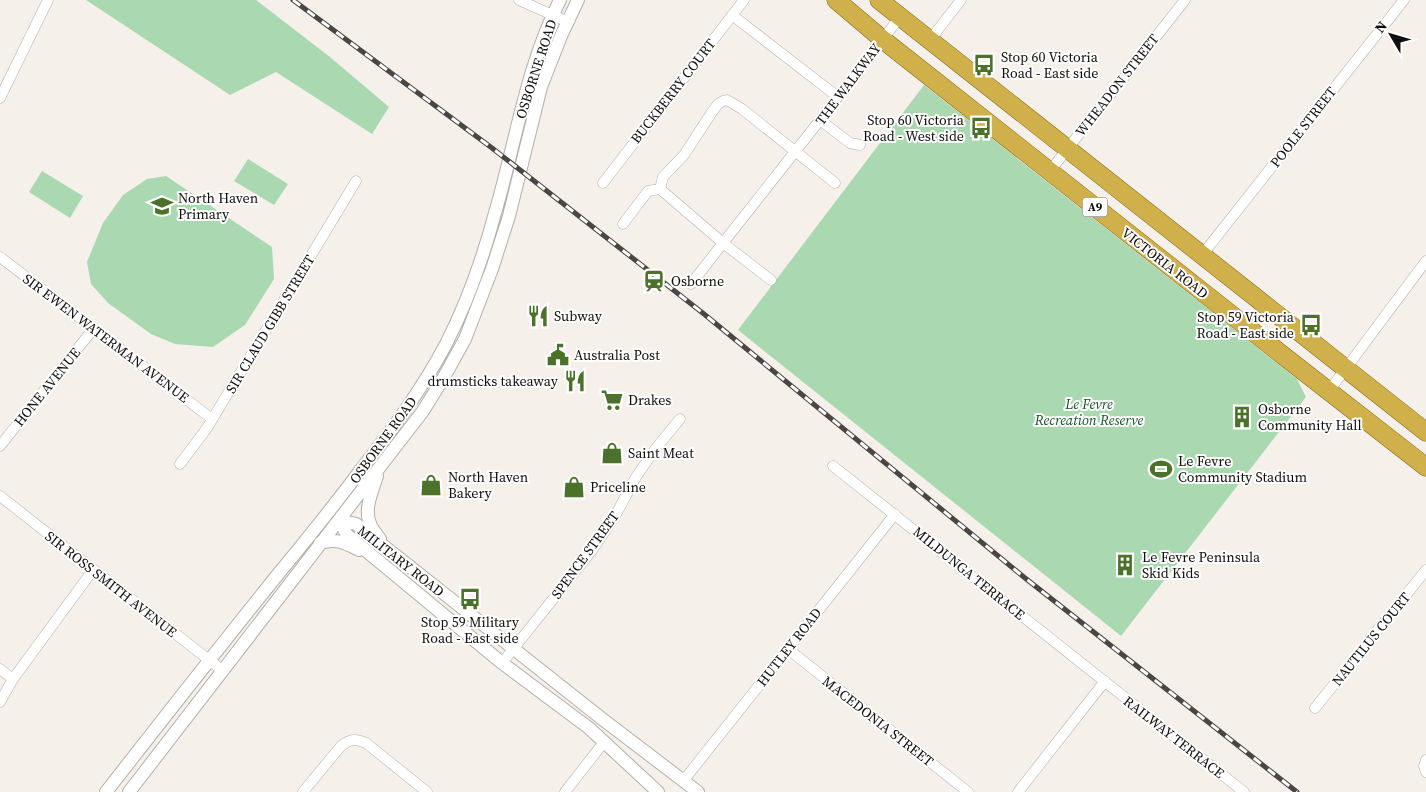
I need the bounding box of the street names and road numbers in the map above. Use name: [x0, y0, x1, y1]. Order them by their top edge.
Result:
street label: OSBORNE ROAD: [511, 17, 562, 121]
street label: WHEADON STREET: [1071, 29, 1164, 141]
street label: BUCKBERRY COURT: [626, 34, 721, 148]
street label: THE WALKWAY: [811, 39, 886, 129]
street label: POOLE STREET: [1265, 82, 1341, 172]
road number: A9: [1082, 198, 1108, 216]
street label: VICTORIA ROAD: [1117, 223, 1213, 303]
street label: SIR CLAUD GIBB STREET: [221, 251, 320, 397]
street label: SIR EWEN WATERMAN AVENUE: [19, 269, 193, 407]
street label: HONE AVENUE: [9, 343, 85, 431]
street label: OSBORNE ROAD: [345, 392, 422, 488]
street label: SPENCE STREET: [546, 507, 624, 603]
street label: MILITARY ROAD: [353, 521, 449, 601]
street label: MILDUNGA TERRACE: [909, 522, 1029, 624]
street label: SIR ROSS SMITH AVENUE: [41, 526, 181, 642]
street label: NAUTILUS COURT: [1327, 588, 1415, 690]
street label: HUTLEY ROAD: [752, 603, 826, 691]
street label: MACEDONIA STREET: [818, 671, 938, 771]
street label: RAILWAY TERRACE: [1119, 691, 1229, 783]

